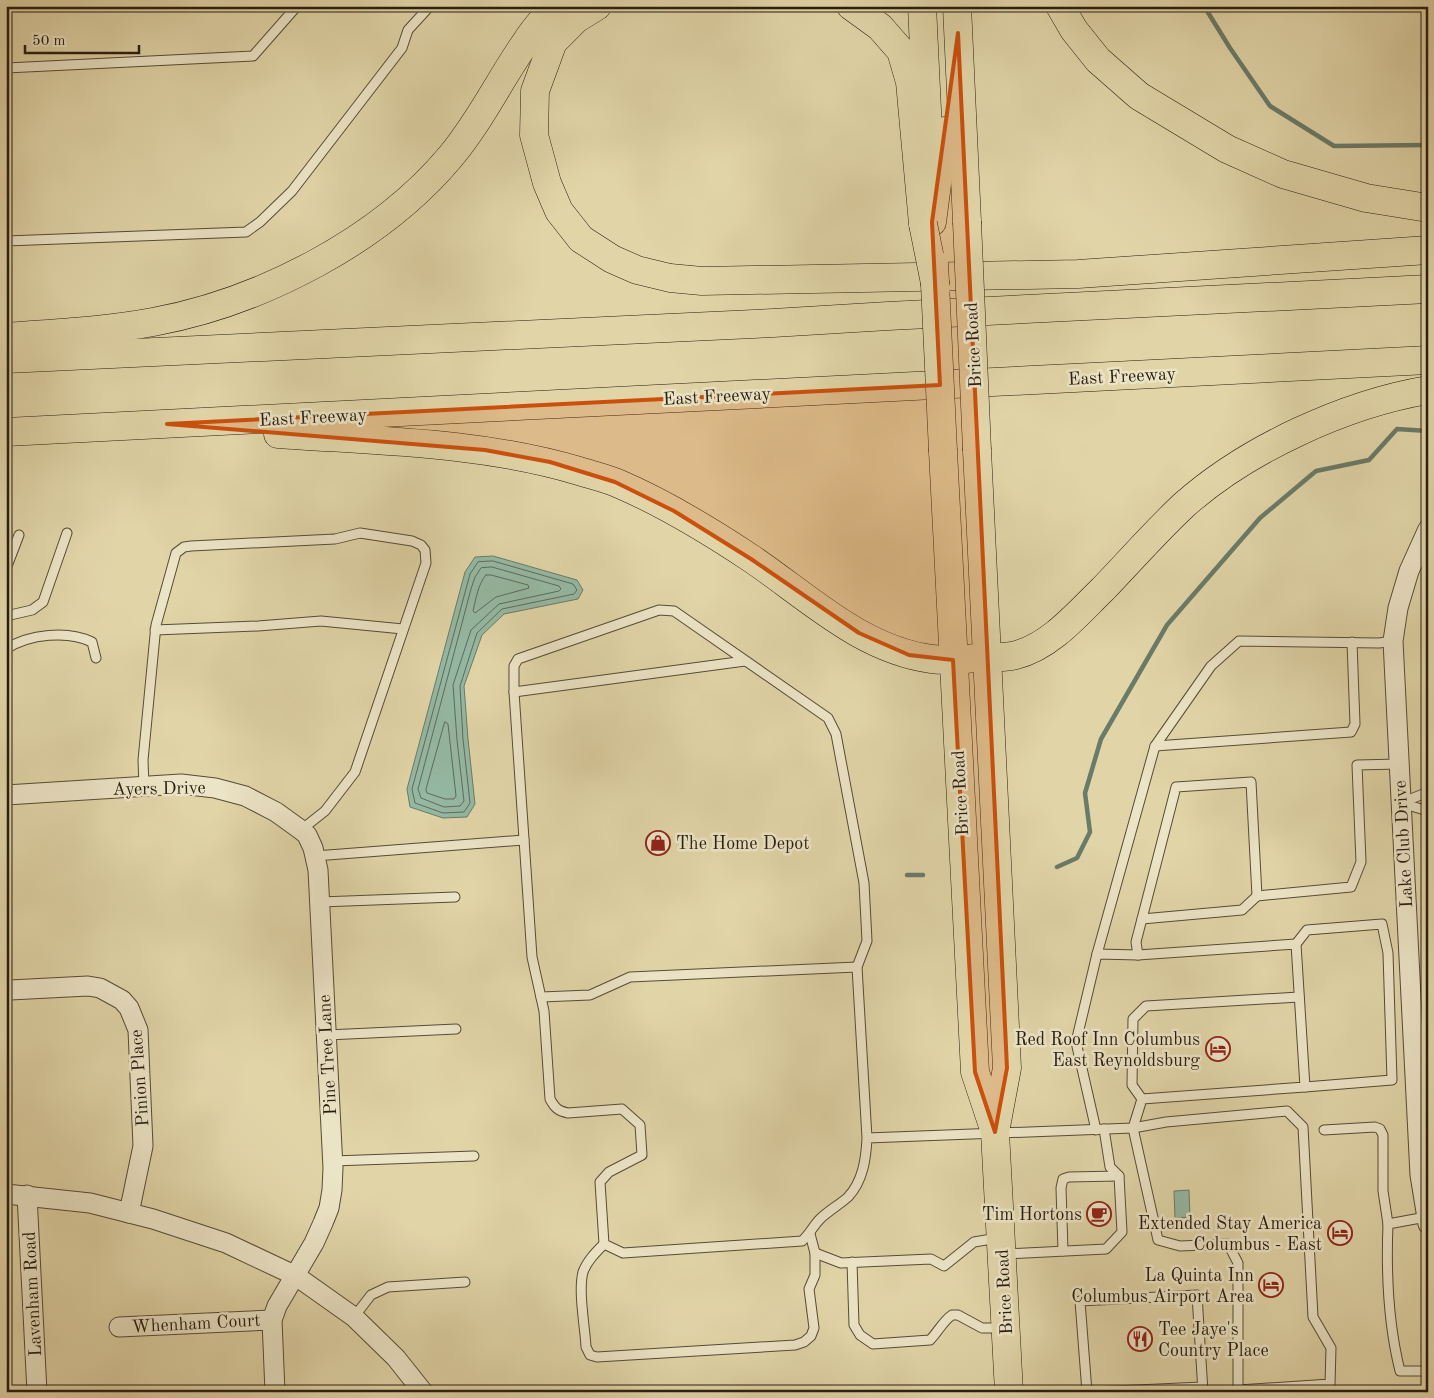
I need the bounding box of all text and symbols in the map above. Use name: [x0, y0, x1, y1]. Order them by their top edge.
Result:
scale bar: [25, 22, 139, 54]
text: 50 m: [32, 34, 66, 49]
street label: Brice Road: [963, 302, 985, 388]
street label: East Freeway: [1068, 365, 1177, 389]
street label: East Freeway: [663, 385, 772, 409]
street label: East Freeway: [259, 406, 368, 430]
street label: Brice Road: [950, 750, 972, 836]
street label: Ayers Drive: [112, 779, 206, 799]
street label: Lake Club Drive: [1392, 780, 1416, 908]
shop icon: The Home Depot: [645, 830, 671, 856]
place label: The Home Depot: [676, 835, 810, 853]
street label: Pine Tree Lane: [316, 994, 340, 1116]
street label: Pinion Place: [128, 1029, 152, 1127]
place label: Red Roof Inn Columbus East Reynoldsburg: [1015, 1031, 1200, 1070]
hotel icon: Red Roof Inn Columbus East Reynoldsburg: [1205, 1036, 1231, 1062]
cafe icon: Tim Hortons: [1086, 1201, 1112, 1227]
place label: Tim Hortons: [982, 1206, 1082, 1224]
place label: Extended Stay America Columbus - East: [1138, 1215, 1322, 1254]
hotel icon: Extended Stay America Columbus - East: [1327, 1220, 1353, 1246]
street label: Lavenham Road: [21, 1231, 45, 1357]
street label: Brice Road: [994, 1249, 1016, 1335]
place label: La Quinta Inn Columbus Airport Area: [1071, 1267, 1254, 1306]
hotel icon: La Quinta Inn Columbus Airport Area: [1258, 1272, 1284, 1298]
street label: Whenham Court: [131, 1312, 261, 1336]
place label: Tee Jaye's Country Place: [1158, 1321, 1269, 1360]
restaurant icon: Tee Jaye's Country Place: [1127, 1326, 1153, 1352]

